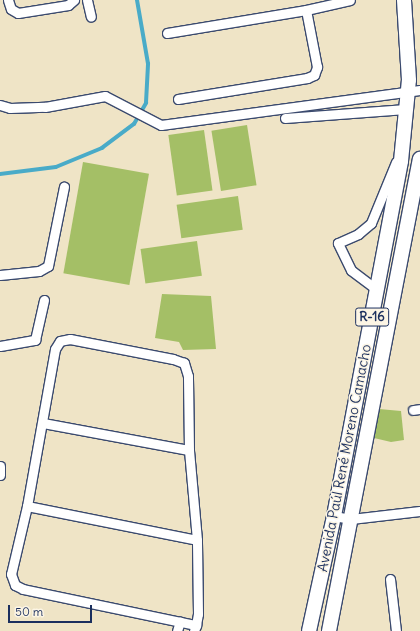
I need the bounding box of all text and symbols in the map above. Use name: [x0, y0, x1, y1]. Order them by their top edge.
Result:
road number: R-16: [355, 306, 389, 328]
street label: Avenida Paúl René Moreno Camacho: [314, 343, 374, 573]
scale bar: [10, 597, 94, 623]
text: 50 m: [15, 604, 43, 619]

